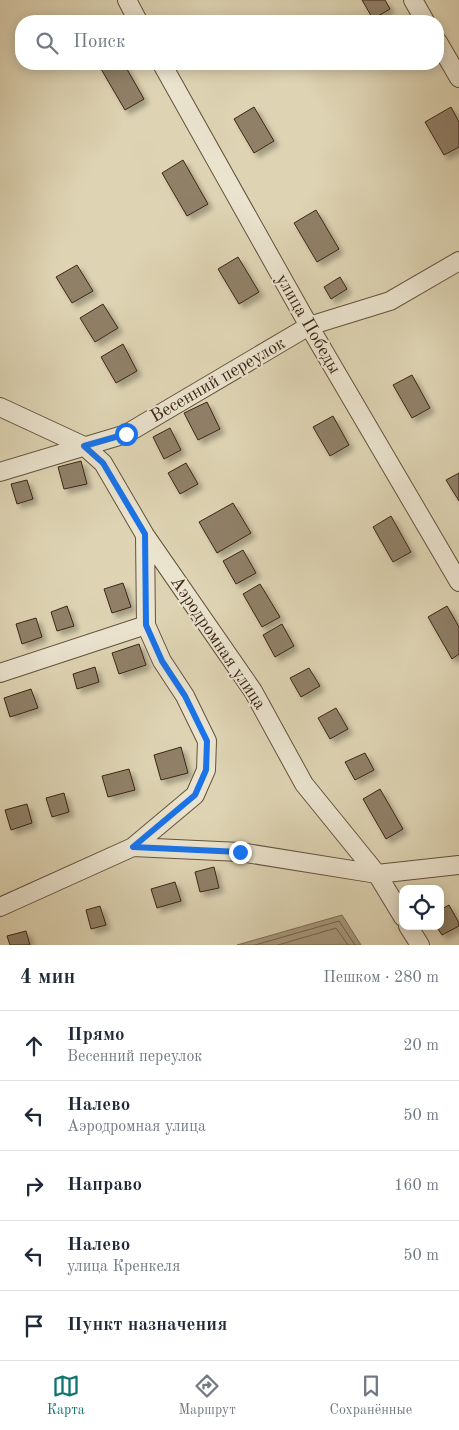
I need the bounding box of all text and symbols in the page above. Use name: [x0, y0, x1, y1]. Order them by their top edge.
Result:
search box: [15, 15, 444, 70]
icon: search: [33, 29, 61, 57]
text: Поиск: [73, 33, 125, 52]
street label: улица Победы: [272, 271, 344, 377]
street label: Весенний переулок: [148, 334, 288, 426]
route start: [115, 423, 138, 446]
street label: Аэродромная улица: [167, 573, 269, 713]
route end: [229, 841, 252, 864]
map controls: [399, 885, 444, 930]
button: locate: [399, 885, 444, 930]
text: 4 мин: [20, 967, 75, 988]
text: Пешком · 280 m: [323, 970, 439, 986]
text: Прямо: [67, 1026, 125, 1045]
icon: ahead: [20, 1032, 48, 1060]
text: 20 m: [403, 1038, 439, 1054]
text: Весенний переулок: [67, 1049, 202, 1065]
text: Налево: [67, 1096, 130, 1115]
icon: left: [20, 1102, 48, 1130]
text: 50 m: [403, 1108, 439, 1124]
text: Аэродромная улица: [67, 1119, 206, 1135]
icon: right: [20, 1172, 48, 1200]
text: Направо: [67, 1176, 142, 1195]
text: 160 m: [394, 1178, 439, 1194]
text: Налево: [67, 1236, 130, 1255]
icon: left: [20, 1242, 48, 1270]
text: 50 m: [403, 1248, 439, 1264]
text: улица Кренкеля: [67, 1259, 180, 1275]
icon: arrive: [20, 1312, 48, 1340]
text: Пункт назначения: [67, 1316, 227, 1335]
tab: Карта: [47, 1372, 85, 1419]
tab: Маршрут: [178, 1372, 236, 1419]
tab: Сохранённые: [330, 1372, 412, 1419]

